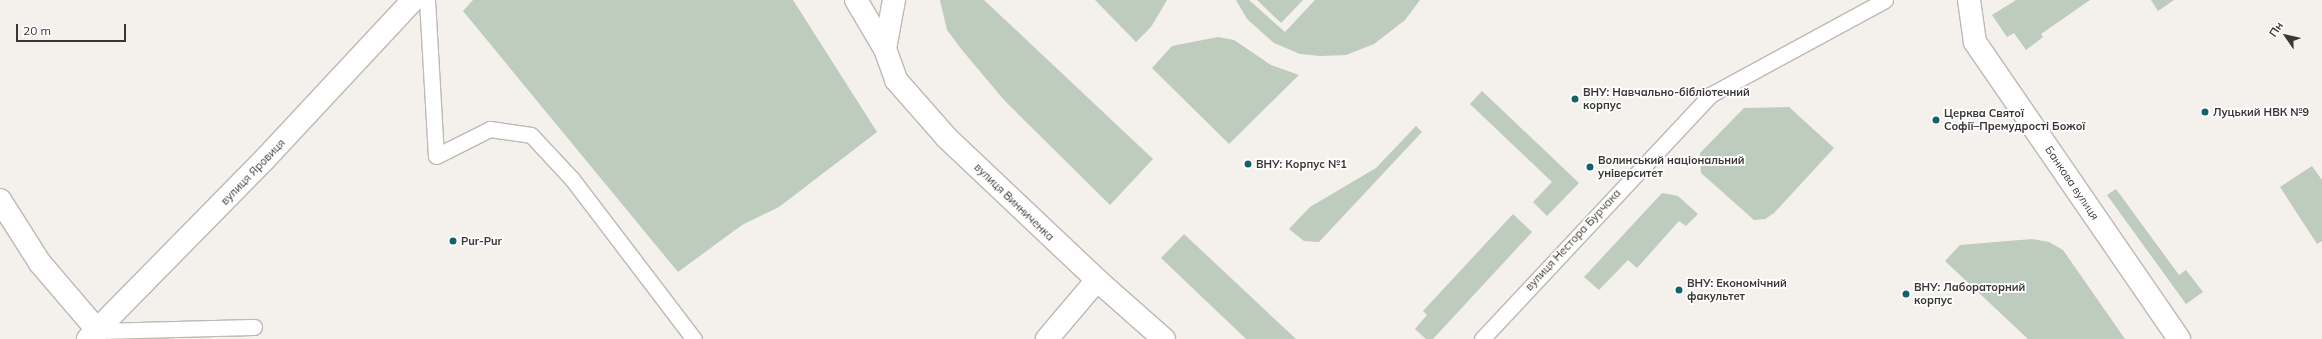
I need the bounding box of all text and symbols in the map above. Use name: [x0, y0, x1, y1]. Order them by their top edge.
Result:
scale bar: [18, 16, 128, 42]
north arrow: [2266, 16, 2306, 56]
text: Пн: [2266, 19, 2286, 40]
text: 20 m: [23, 23, 51, 38]
place label: ВНУ: Навчально-бібліотечний корпус: [1583, 86, 1750, 112]
marker: ВНУ: Навчально-бібліотечний корпус: [1570, 94, 1580, 104]
place label: Луцький НВК №9: [2213, 105, 2309, 119]
place label: Церква Святої Софії–Премудрості Божої: [1944, 107, 2085, 133]
marker: Луцький НВК №9: [2200, 107, 2210, 117]
marker: Церква Святої Софії–Премудрості Божої: [1931, 115, 1941, 125]
street label: вулиця Яровиця: [218, 136, 288, 208]
street label: Банкова вулиця: [2042, 144, 2102, 222]
place label: Волинський національний університет: [1598, 154, 1745, 180]
place label: ВНУ: Корпус №1: [1256, 157, 1347, 171]
marker: ВНУ: Корпус №1: [1243, 159, 1253, 169]
street label: вулиця Винниченка: [971, 161, 1057, 243]
marker: Волинський національний університет: [1585, 162, 1595, 172]
street label: вулиця Нестора Бурчака: [1523, 187, 1623, 293]
place label: Pur-Pur: [461, 234, 502, 248]
marker: Pur-Pur: [448, 236, 458, 246]
place label: ВНУ: Економічний факультет: [1687, 277, 1787, 303]
place label: ВНУ: Лабораторний корпус: [1914, 281, 2025, 307]
marker: ВНУ: Економічний факультет: [1674, 285, 1684, 295]
marker: ВНУ: Лабораторний корпус: [1901, 289, 1911, 299]

